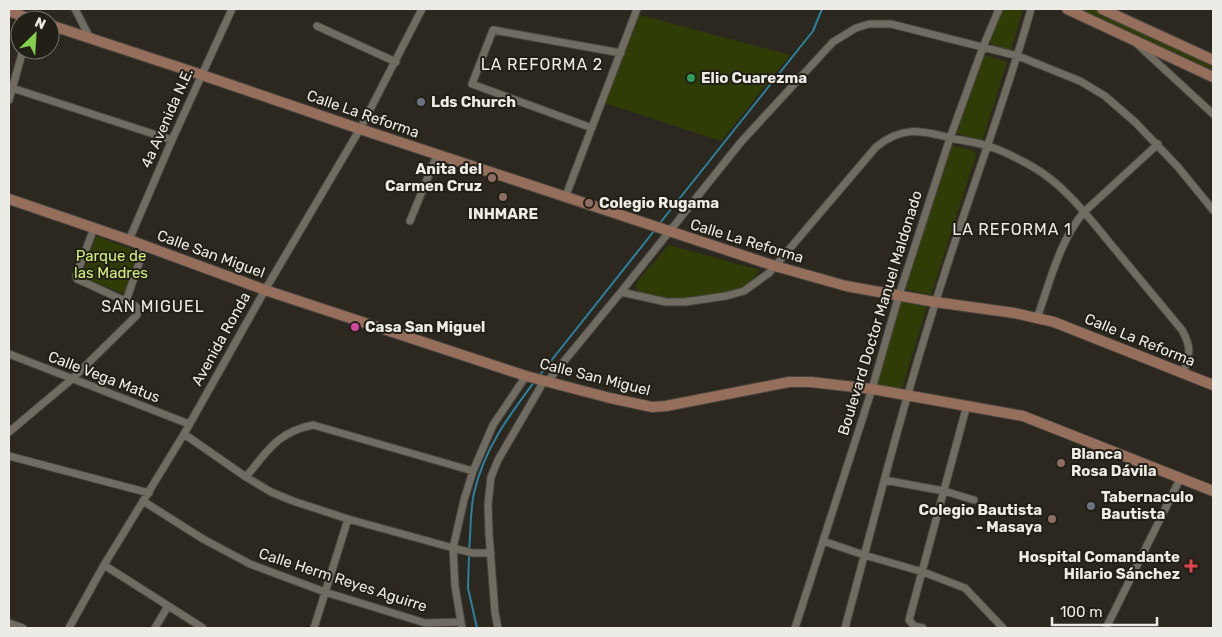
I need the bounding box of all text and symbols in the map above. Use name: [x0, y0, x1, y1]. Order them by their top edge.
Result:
north arrow: [10, 10, 60, 60]
text: N: [32, 14, 48, 34]
district label: LA REFORMA 2: [481, 55, 603, 74]
street label: 4a Avenida N.E.: [137, 65, 197, 171]
place label: Elio Cuarezma: [701, 69, 807, 87]
marker: Elio Cuarezma: [685, 72, 697, 84]
street label: Calle La Reforma: [304, 86, 422, 142]
place label: Lds Church: [431, 93, 516, 111]
marker: Lds Church: [415, 96, 427, 108]
place label: Anita del Carmen Cruz: [385, 160, 482, 195]
marker: Anita del Carmen Cruz: [486, 172, 498, 184]
street label: Boulevard Doctor Manuel Maldonado: [834, 188, 926, 438]
marker: INHMARE: [497, 191, 509, 203]
place label: Colegio Rugama: [599, 194, 719, 212]
marker: Colegio Rugama: [583, 197, 595, 209]
place label: INHMARE: [468, 205, 538, 223]
street label: Calle La Reforma: [688, 215, 806, 267]
district label: LA REFORMA 1: [952, 220, 1072, 239]
street label: Calle San Miguel: [155, 226, 267, 282]
park label: Parque de las Madres: [74, 247, 148, 282]
street label: Avenida Ronda: [188, 289, 254, 389]
district label: SAN MIGUEL: [101, 297, 205, 316]
street label: Calle La Reforma: [1082, 310, 1198, 370]
place label: Casa San Miguel: [365, 318, 485, 336]
marker: Casa San Miguel: [349, 321, 361, 333]
street label: Calle Vega Matus: [46, 347, 163, 407]
street label: Calle San Miguel: [538, 355, 652, 399]
place label: Blanca Rosa Dávila: [1071, 445, 1157, 480]
marker: Blanca Rosa Dávila: [1055, 457, 1067, 469]
place label: Tabernaculo Bautista: [1101, 488, 1194, 523]
marker: Tabernaculo Bautista: [1085, 500, 1097, 512]
place label: Colegio Bautista - Masaya: [919, 501, 1042, 536]
marker: Colegio Bautista - Masaya: [1046, 513, 1058, 525]
street label: Calle Herm Reyes Aguirre: [257, 544, 429, 616]
place label: Hospital Comandante Hilario Sánchez: [1019, 548, 1180, 583]
marker: Hospital Comandante Hilario Sánchez: [1184, 559, 1198, 573]
scale bar: [1052, 594, 1157, 626]
text: 100 m: [1060, 603, 1102, 621]

